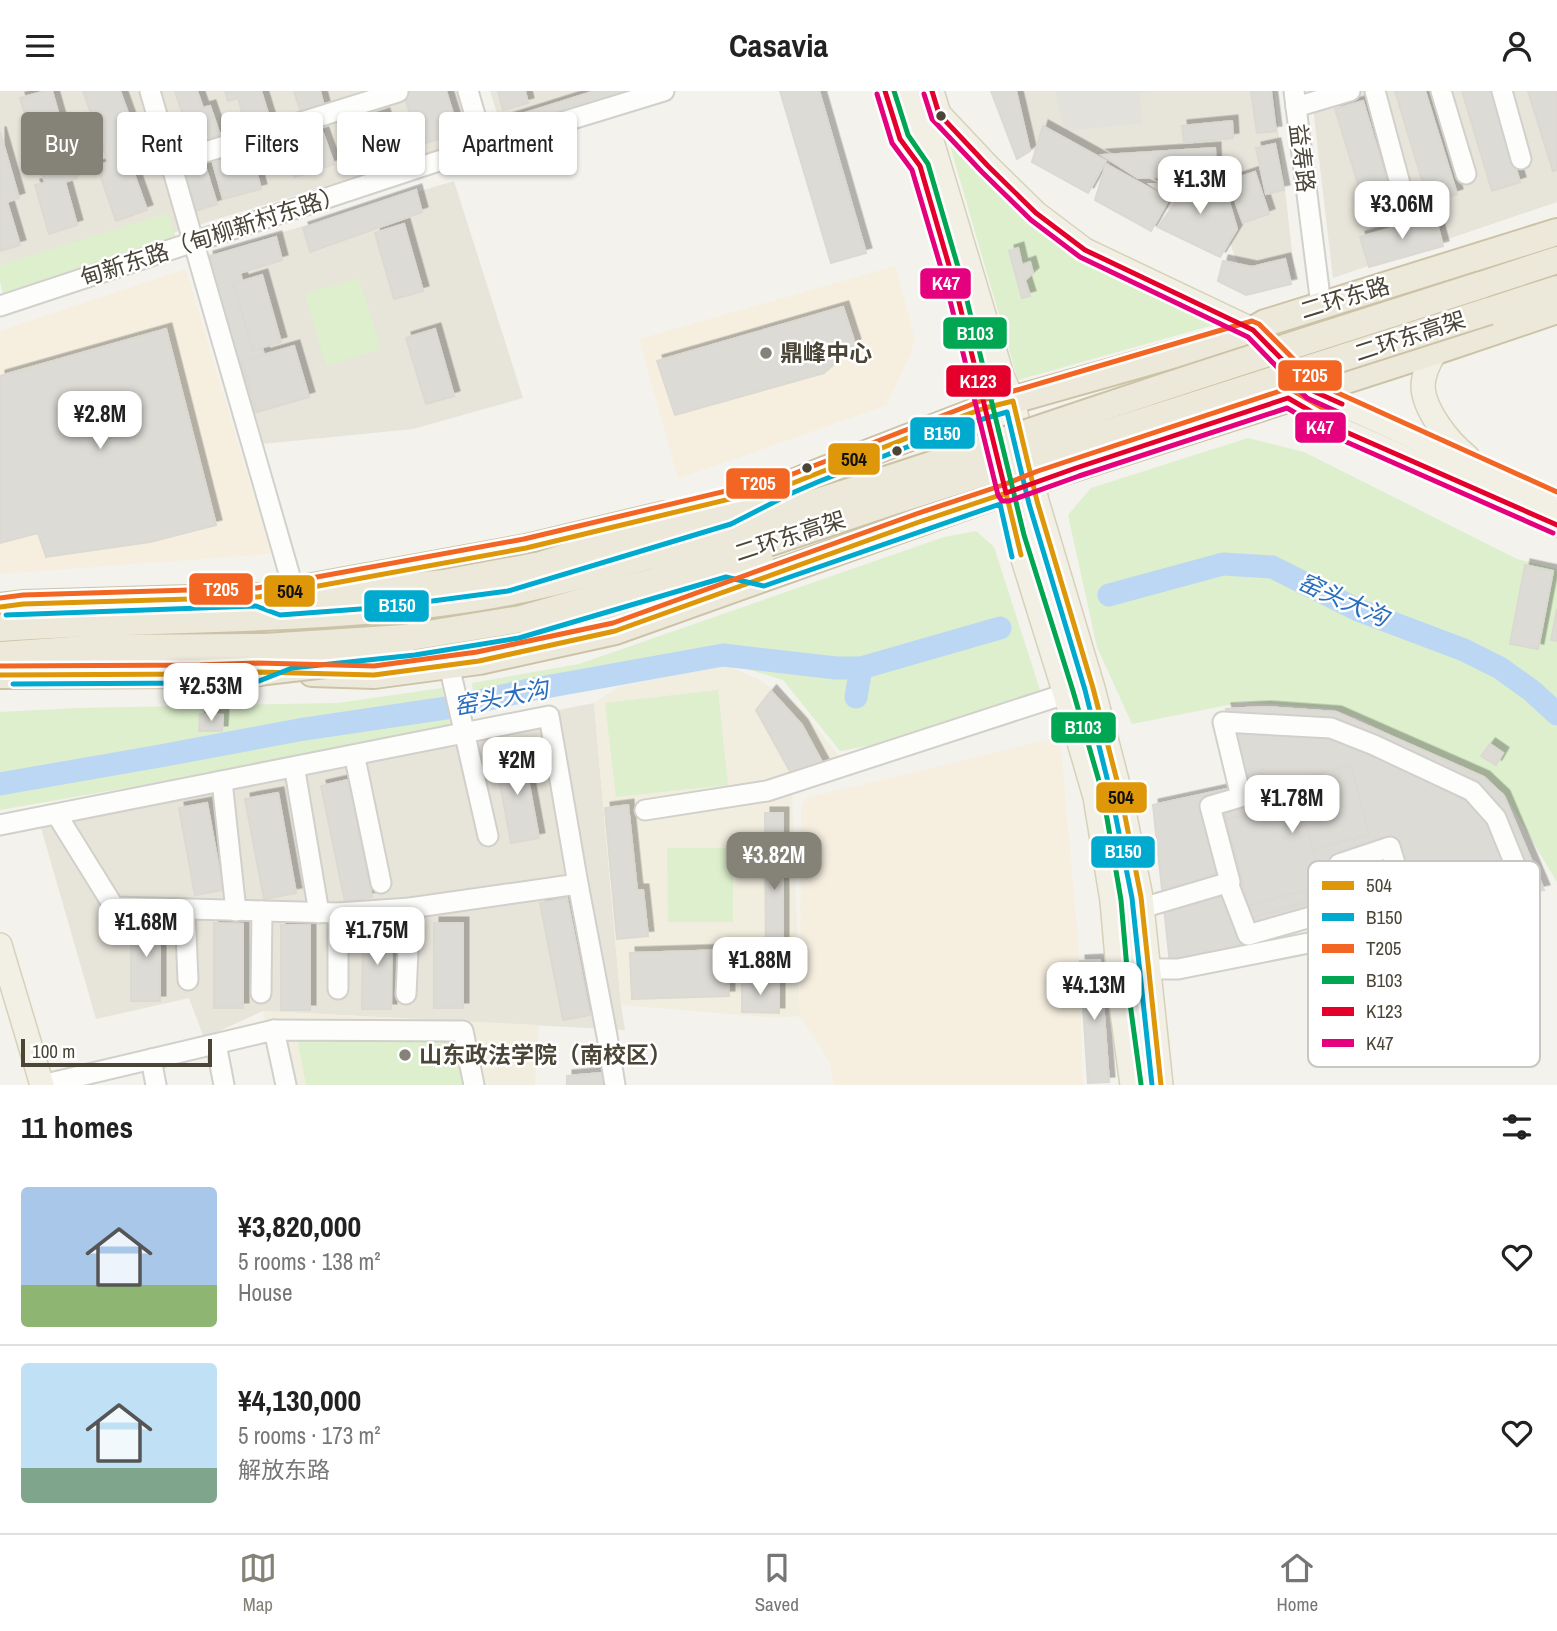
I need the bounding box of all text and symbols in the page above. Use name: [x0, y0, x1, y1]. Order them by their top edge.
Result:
text: Casavia: [729, 24, 828, 67]
icon: menu: [21, 27, 59, 65]
icon: person: [1498, 27, 1536, 65]
unlabelled marker: [934, 109, 948, 123]
chip: Buy: [21, 112, 103, 175]
chip: Rent: [117, 112, 207, 175]
chip: Filters: [221, 112, 323, 175]
chip: New: [337, 112, 425, 175]
chip: Apartment: [439, 112, 577, 175]
street label: 益寿路: [1283, 122, 1322, 194]
pin: ¥1.3M: [1151, 157, 1249, 216]
text: ¥1.3M: [1174, 163, 1226, 194]
street label: 甸新东路（甸柳新村东路）: [76, 178, 348, 293]
pin: ¥3.06M: [1345, 181, 1459, 241]
text: ¥3.06M: [1371, 188, 1433, 219]
line badge: K47: [919, 267, 972, 300]
street label: 二环东路: [1296, 269, 1393, 326]
text: K47: [932, 270, 961, 296]
street label: 二环东高架: [1350, 303, 1469, 368]
line badge: B103: [942, 316, 1008, 350]
text: B103: [956, 320, 994, 346]
place label: 鼎峰中心: [780, 337, 872, 368]
marker: 鼎峰中心: [758, 345, 774, 361]
line badge: T205: [1277, 359, 1343, 392]
text: T205: [1292, 362, 1328, 388]
line badge: K123: [945, 364, 1012, 398]
text: K123: [959, 368, 997, 394]
pin: ¥2.8M: [51, 391, 149, 451]
text: ¥2.8M: [74, 398, 126, 429]
line badge: K47: [1294, 411, 1347, 444]
text: K47: [1306, 414, 1335, 440]
line badge: B150: [909, 416, 976, 450]
text: B150: [923, 420, 961, 446]
line badge: 504: [827, 442, 881, 476]
unlabelled marker: [890, 444, 904, 458]
text: 504: [841, 446, 867, 472]
unlabelled marker: [800, 461, 814, 475]
line badge: T205: [725, 467, 791, 500]
text: T205: [740, 470, 776, 496]
street label: 二环东高架: [730, 503, 849, 568]
water label: 窑头大沟: [1293, 565, 1397, 634]
line badge: T205: [188, 572, 254, 606]
line badge: 504: [263, 574, 316, 608]
text: T205: [203, 576, 239, 602]
text: 504: [277, 578, 303, 604]
line badge: B150: [363, 589, 430, 623]
text: B150: [378, 592, 416, 618]
pin: ¥2.53M: [154, 663, 268, 723]
text: ¥2.53M: [180, 670, 242, 701]
water label: 窑头大沟: [451, 672, 554, 722]
line badge: B103: [1050, 711, 1117, 744]
text: B103: [1064, 714, 1102, 740]
pin: ¥2M: [483, 737, 551, 797]
text: ¥2M: [499, 744, 535, 775]
pin: ¥1.78M: [1235, 775, 1349, 835]
line badge: 504: [1095, 781, 1148, 814]
text: ¥1.78M: [1261, 782, 1323, 813]
text: 504: [1108, 784, 1134, 810]
pin: ¥3.82M: [717, 833, 831, 892]
line badge: B150: [1090, 835, 1156, 869]
text: B150: [1104, 838, 1142, 864]
text: ¥3.82M: [743, 839, 805, 870]
legend: [1308, 861, 1540, 1067]
text: 504: [1366, 872, 1392, 898]
pin: ¥1.68M: [89, 899, 203, 959]
text: B150: [1366, 904, 1402, 930]
text: ¥1.68M: [115, 906, 177, 937]
pin: ¥1.75M: [320, 907, 434, 967]
text: ¥1.75M: [346, 914, 408, 945]
text: T205: [1366, 935, 1402, 961]
pin: ¥1.88M: [703, 937, 817, 997]
text: ¥1.88M: [729, 944, 791, 975]
pin: ¥4.13M: [1037, 963, 1151, 1022]
text: B103: [1366, 967, 1402, 993]
text: ¥4.13M: [1063, 969, 1125, 1000]
text: K123: [1366, 998, 1402, 1024]
text: K47: [1366, 1030, 1394, 1056]
scale bar: [21, 1036, 212, 1068]
text: 100 m: [32, 1038, 75, 1064]
place label: 山东政法学院（南校区）: [419, 1039, 672, 1070]
marker: 山东政法学院（南校区）: [397, 1047, 413, 1063]
text: 11 homes: [21, 1107, 133, 1147]
icon: filters: [1498, 1108, 1536, 1146]
text: ¥3,820,000: [238, 1206, 361, 1246]
icon: home: [77, 1215, 161, 1299]
icon: heart: [1498, 1238, 1536, 1276]
text: 5 rooms · 138 m²: [238, 1246, 381, 1277]
text: House: [238, 1277, 293, 1308]
text: ¥4,130,000: [238, 1380, 361, 1420]
icon: home: [77, 1391, 161, 1475]
icon: heart: [1498, 1414, 1536, 1452]
text: 5 rooms · 173 m²: [238, 1420, 381, 1451]
text: 解放东路: [238, 1454, 330, 1485]
tab: Map: [239, 1549, 277, 1617]
tab: Saved: [755, 1549, 799, 1617]
tab: Home: [1277, 1549, 1318, 1617]

